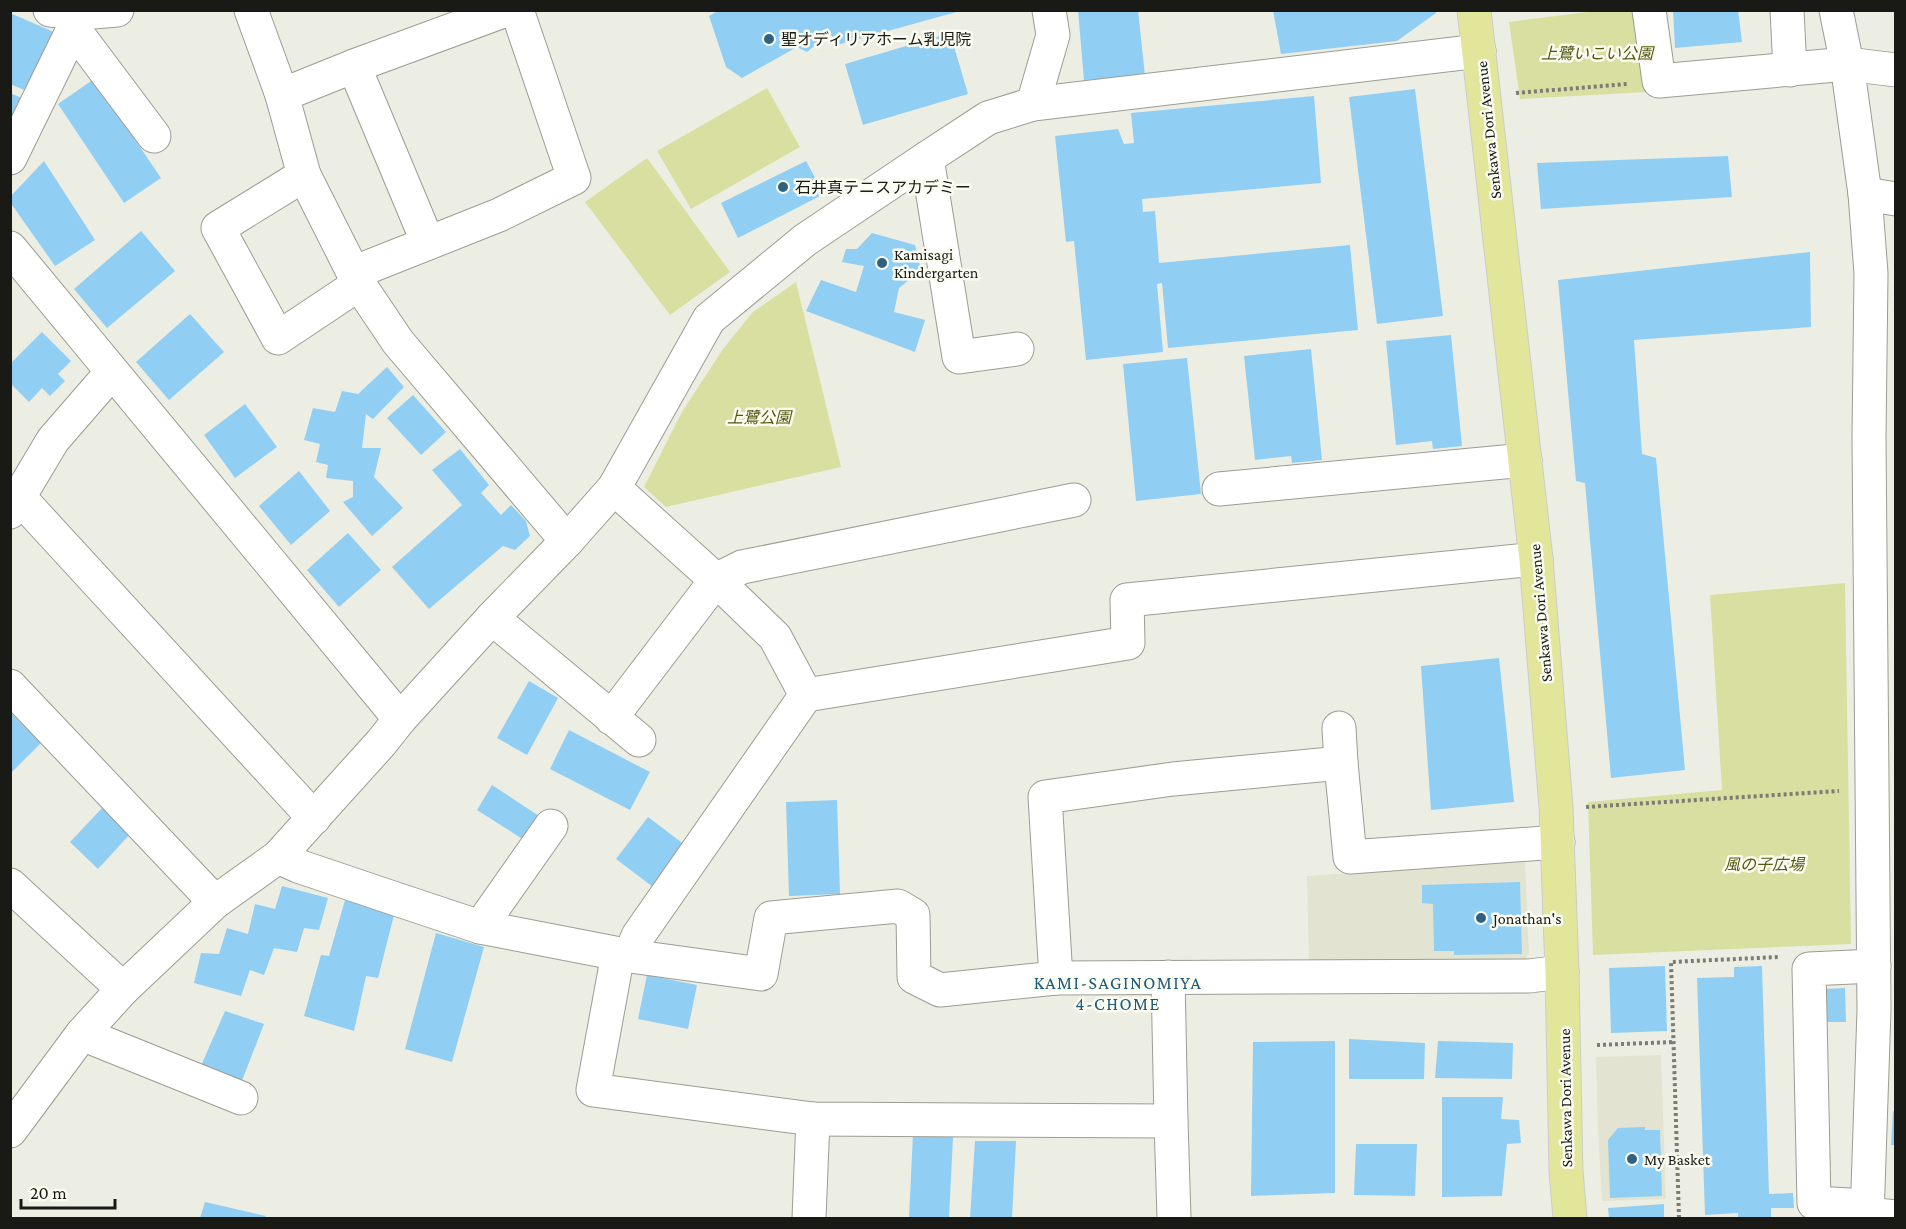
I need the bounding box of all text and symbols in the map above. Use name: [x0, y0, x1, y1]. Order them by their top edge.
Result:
place label: 聖オディリアホーム乳児院: [781, 31, 971, 48]
marker: 聖オディリアホーム乳児院: [762, 32, 776, 46]
park label: 上鷺いこい公園: [1541, 45, 1655, 62]
street label: Senkawa Dori Avenue: [1473, 60, 1504, 200]
place label: 石井真テニスアカデミー: [795, 179, 971, 196]
marker: 石井真テニスアカデミー: [776, 180, 790, 194]
place label: Kamisagi Kindergarten: [894, 246, 979, 282]
marker: Kamisagi Kindergarten: [875, 256, 889, 270]
park label: 上鷺公園: [727, 409, 793, 426]
street label: Senkawa Dori Avenue: [1526, 543, 1555, 683]
park label: 風の子広場: [1724, 856, 1806, 873]
place label: Jonathan's: [1491, 910, 1562, 928]
marker: Jonathan's: [1474, 911, 1488, 925]
district label: KAMI-SAGINOMIYA 4-CHOME: [1034, 973, 1202, 1014]
street label: Senkawa Dori Avenue: [1556, 1029, 1575, 1167]
place label: My Basket: [1644, 1151, 1711, 1169]
marker: My Basket: [1625, 1152, 1639, 1166]
scale bar: [21, 1172, 116, 1210]
text: 20 m: [30, 1183, 67, 1203]

